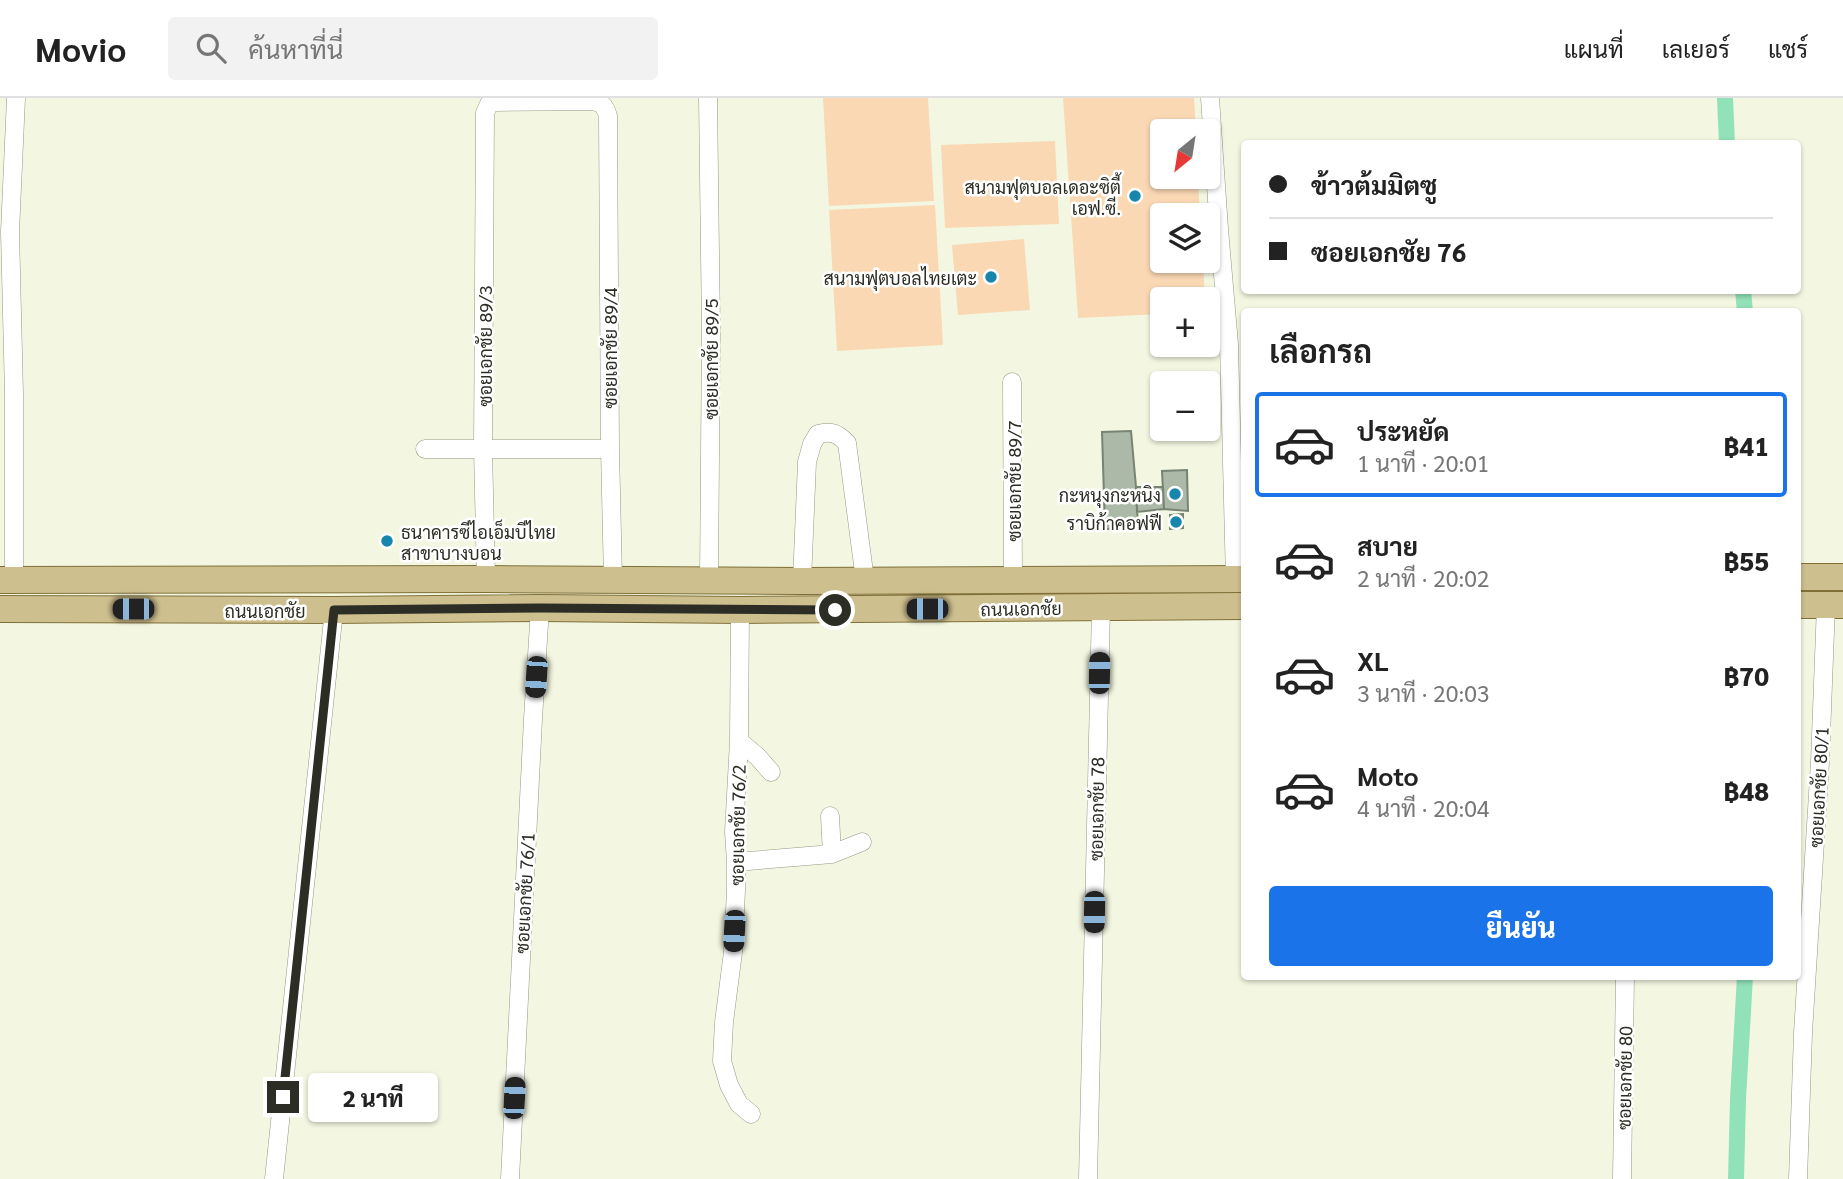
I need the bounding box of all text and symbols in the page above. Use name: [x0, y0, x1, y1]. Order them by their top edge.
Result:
search box: [168, 17, 658, 80]
text: Movio: [35, 27, 126, 70]
icon: search: [192, 29, 230, 67]
text: ค้นหาที่นี่: [248, 31, 343, 65]
text: แผนที่: [1564, 32, 1624, 64]
text: เลเยอร์: [1662, 32, 1730, 64]
text: แชร์: [1768, 32, 1808, 64]
north arrow: [1150, 119, 1220, 189]
map controls: [1150, 119, 1220, 441]
text: ข้าวต้มมิตซู: [1311, 167, 1437, 201]
place label: สนามฟุตบอลเดอะซิตี้ เอฟ.ซี.: [964, 172, 1122, 219]
marker: สนามฟุตบอลเดอะซิตี้ เอฟ.ซี.: [1127, 188, 1143, 204]
button: layers: [1150, 203, 1220, 273]
text: ซอยเอกชัย 76: [1311, 234, 1466, 268]
place label: สนามฟุตบอลไทยเตะ: [824, 266, 977, 291]
marker: สนามฟุตบอลไทยเตะ: [983, 269, 999, 285]
street label: ซอยเอกชัย 89/3: [473, 285, 496, 407]
street label: ซอยเอกชัย 89/4: [598, 287, 621, 409]
button: +: [1150, 287, 1220, 357]
street label: ซอยเอกชัย 89/5: [699, 298, 722, 420]
text: เลือกรถ: [1269, 329, 1372, 370]
button: −: [1150, 371, 1220, 441]
icon: car: [1273, 413, 1336, 476]
text: ประหยัด: [1357, 413, 1450, 447]
street label: ซอยเอกชัย 89/7: [1002, 420, 1025, 542]
text: ฿41: [1724, 428, 1769, 462]
text: 1 นาที · 20:01: [1357, 447, 1490, 477]
place label: กะหนุงกะหนิง: [1059, 483, 1161, 508]
marker: กะหนุงกะหนิง: [1167, 486, 1183, 502]
place label: ราบิก้าคอฟฟี: [1067, 511, 1162, 534]
marker: ราบิก้าคอฟฟี: [1168, 514, 1184, 530]
place label: ธนาคารซีไอเอ็มบีไทย สาขาบางบอน: [401, 519, 556, 564]
icon: car: [1273, 528, 1336, 591]
text: สบาย: [1357, 528, 1418, 562]
marker: ธนาคารซีไอเอ็มบีไทย สาขาบางบอน: [379, 533, 395, 549]
text: ฿55: [1724, 543, 1769, 577]
text: 2 นาที · 20:02: [1357, 562, 1490, 592]
route start: [819, 594, 851, 626]
street label: ถนนเอกชัย: [980, 596, 1062, 620]
car: [113, 599, 155, 620]
street label: ถนนเอกชัย: [224, 599, 306, 622]
car: [907, 599, 949, 620]
icon: car: [1273, 643, 1336, 706]
text: XL: [1357, 643, 1389, 677]
car: [1089, 652, 1110, 694]
car: [525, 655, 548, 699]
text: ฿70: [1724, 658, 1769, 692]
text: 3 นาที · 20:03: [1357, 677, 1490, 707]
street label: ซอยเอกชัย 80/1: [1803, 726, 1833, 848]
street label: ซอยเอกชัย 78: [1084, 757, 1108, 861]
icon: car: [1273, 758, 1336, 821]
text: Moto: [1357, 758, 1418, 792]
street label: ซอยเอกชัย 76/2: [724, 764, 750, 886]
text: ฿48: [1724, 773, 1769, 807]
text: 4 นาที · 20:04: [1357, 792, 1490, 822]
street label: ซอยเอกชัย 76/1: [509, 832, 539, 954]
button: ยืนยัน: [1269, 886, 1773, 966]
car: [1084, 891, 1105, 933]
car: [723, 909, 746, 953]
street label: ซอยเอกชัย 80: [1612, 1026, 1636, 1130]
callout: 2 นาที: [308, 1072, 437, 1122]
car: [503, 1076, 526, 1120]
route end: [267, 1081, 299, 1113]
text: 2 นาที: [342, 1082, 404, 1112]

